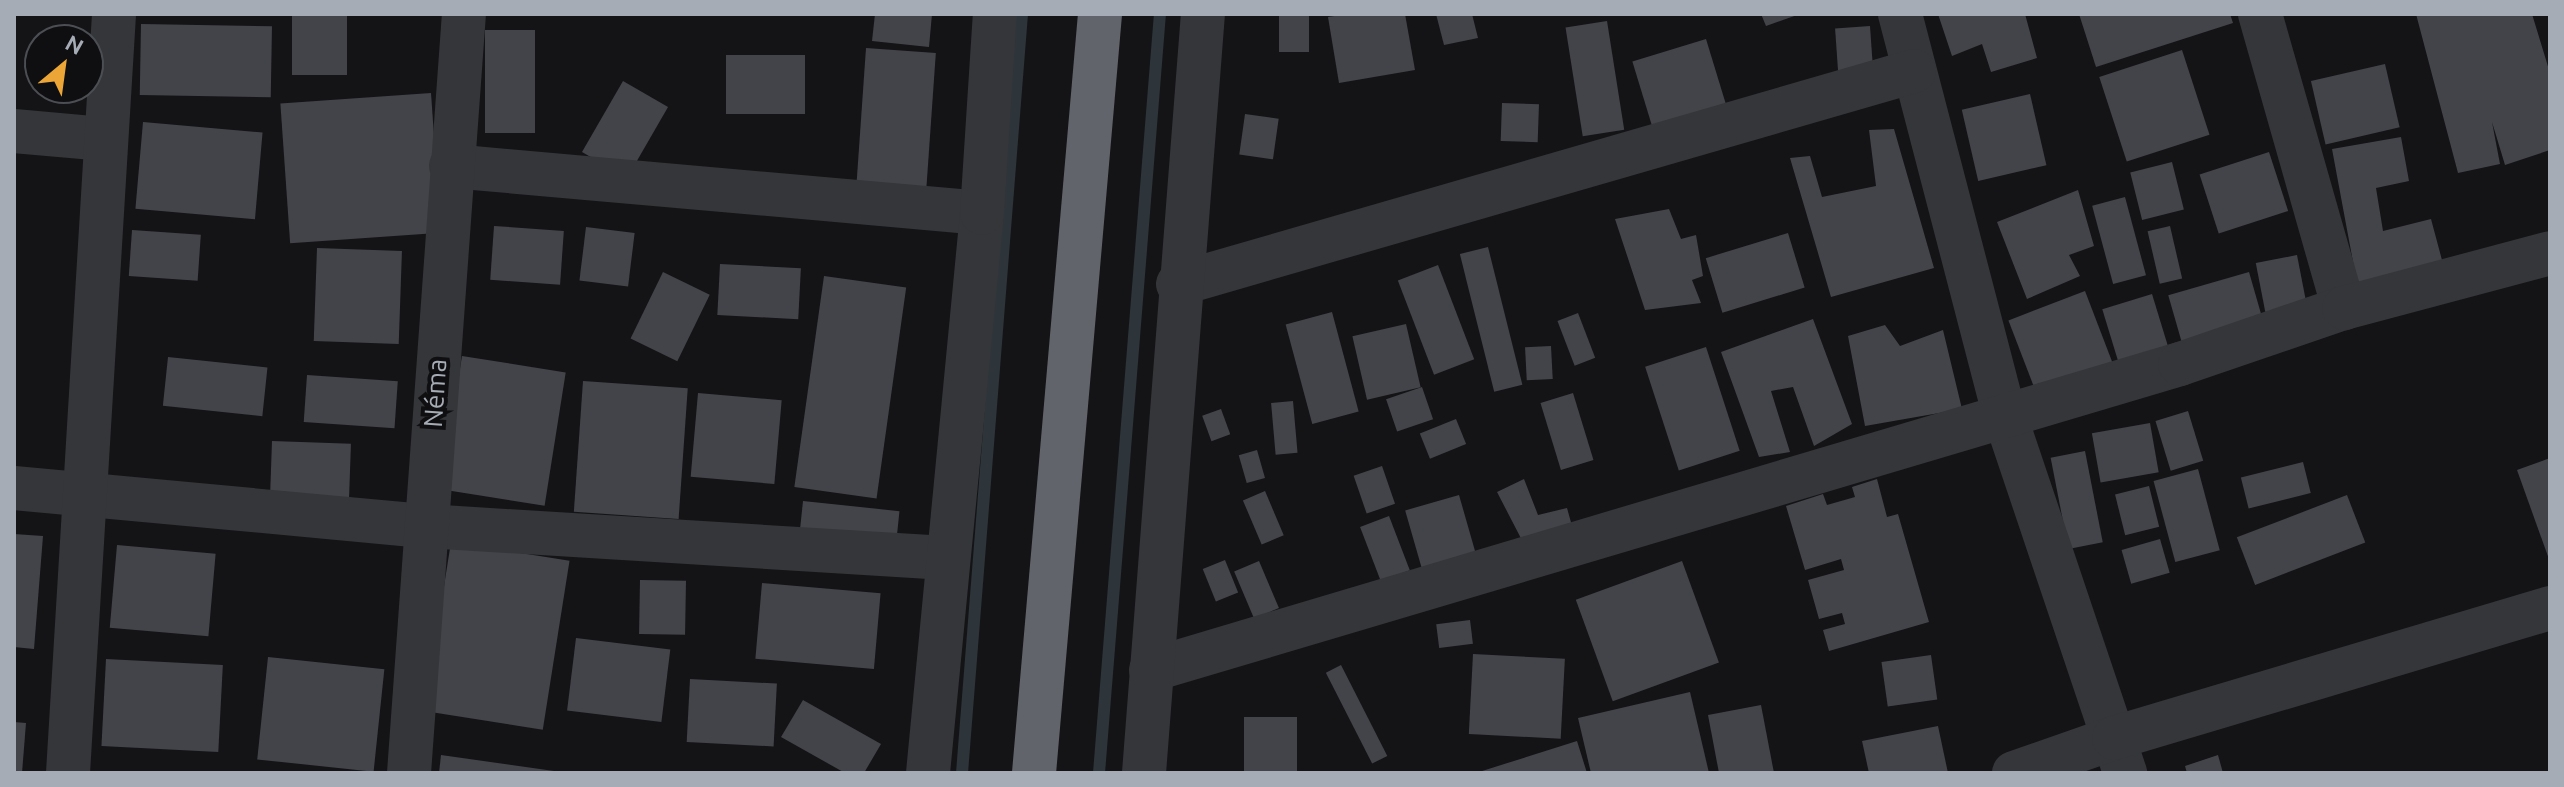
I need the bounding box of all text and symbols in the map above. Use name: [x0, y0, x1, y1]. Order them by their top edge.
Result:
north arrow: [24, 24, 104, 104]
text: N: [62, 29, 88, 59]
street label: Néma: [417, 358, 453, 428]

